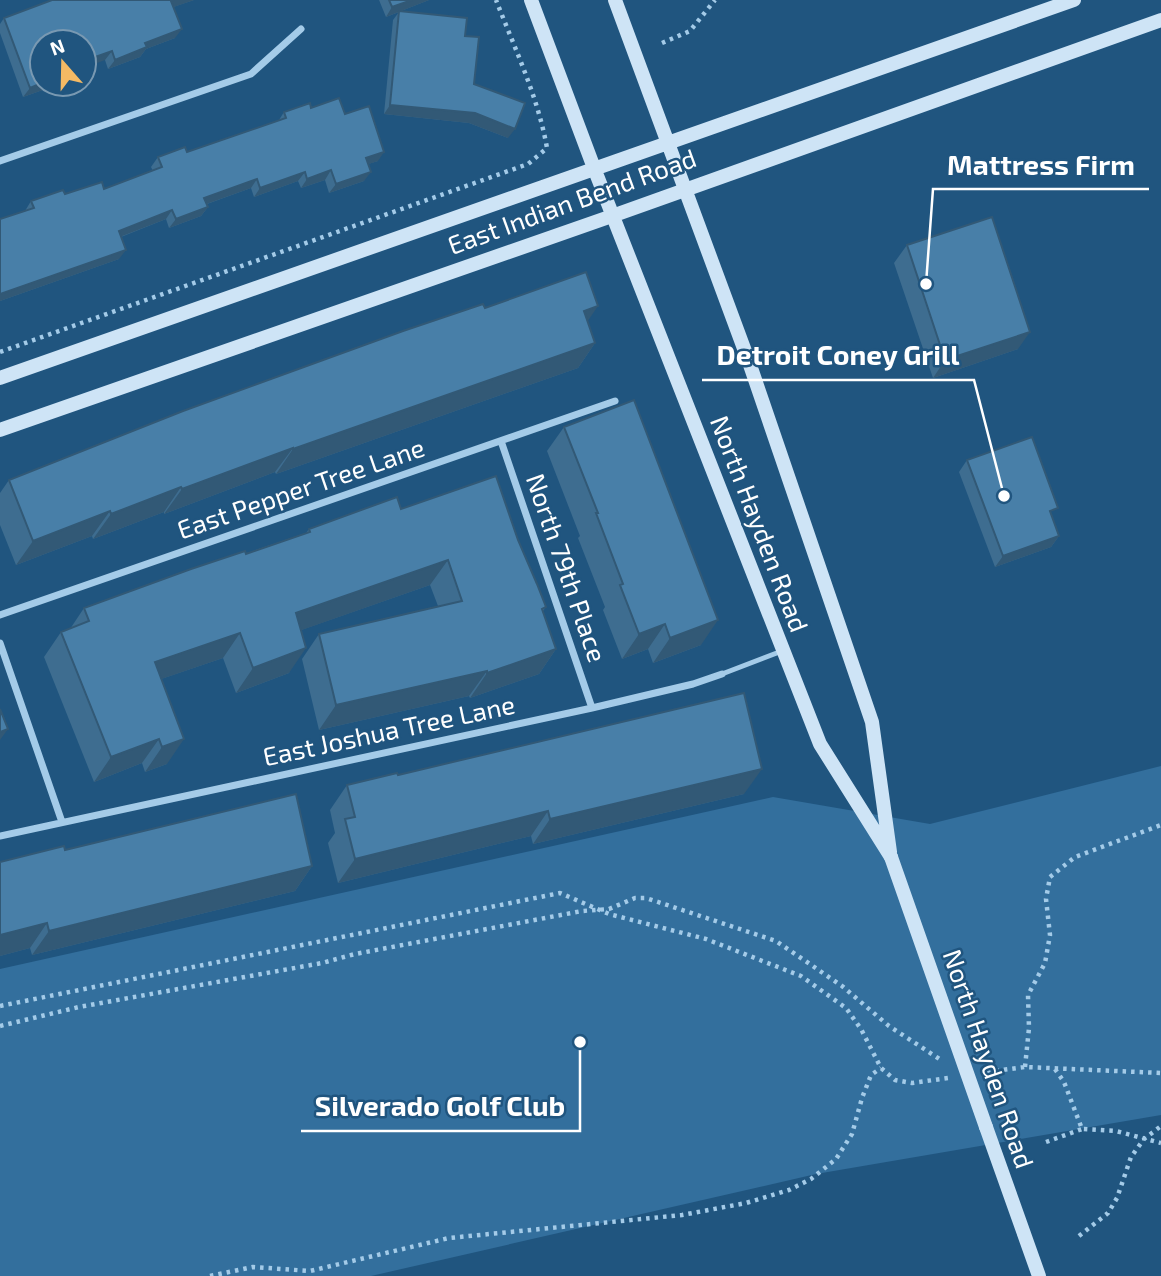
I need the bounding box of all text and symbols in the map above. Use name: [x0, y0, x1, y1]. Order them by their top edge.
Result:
north arrow: [28, 28, 98, 98]
text: N: [47, 33, 67, 60]
callout: Mattress Firm: [933, 140, 1149, 189]
street label: East Indian Bend Road: [443, 141, 700, 260]
text: Mattress Firm: [947, 147, 1135, 181]
callout: Detroit Coney Grill: [702, 331, 974, 380]
text: Detroit Coney Grill: [717, 337, 960, 371]
street label: North Hayden Road: [705, 411, 816, 636]
street label: East Pepper Tree Lane: [173, 431, 428, 544]
street label: North 79th Place: [521, 469, 614, 666]
street label: East Joshua Tree Lane: [260, 688, 517, 771]
street label: North Hayden Road: [937, 945, 1041, 1172]
callout: Silverado Golf Club: [301, 1082, 580, 1131]
text: Silverado Golf Club: [315, 1088, 565, 1122]

